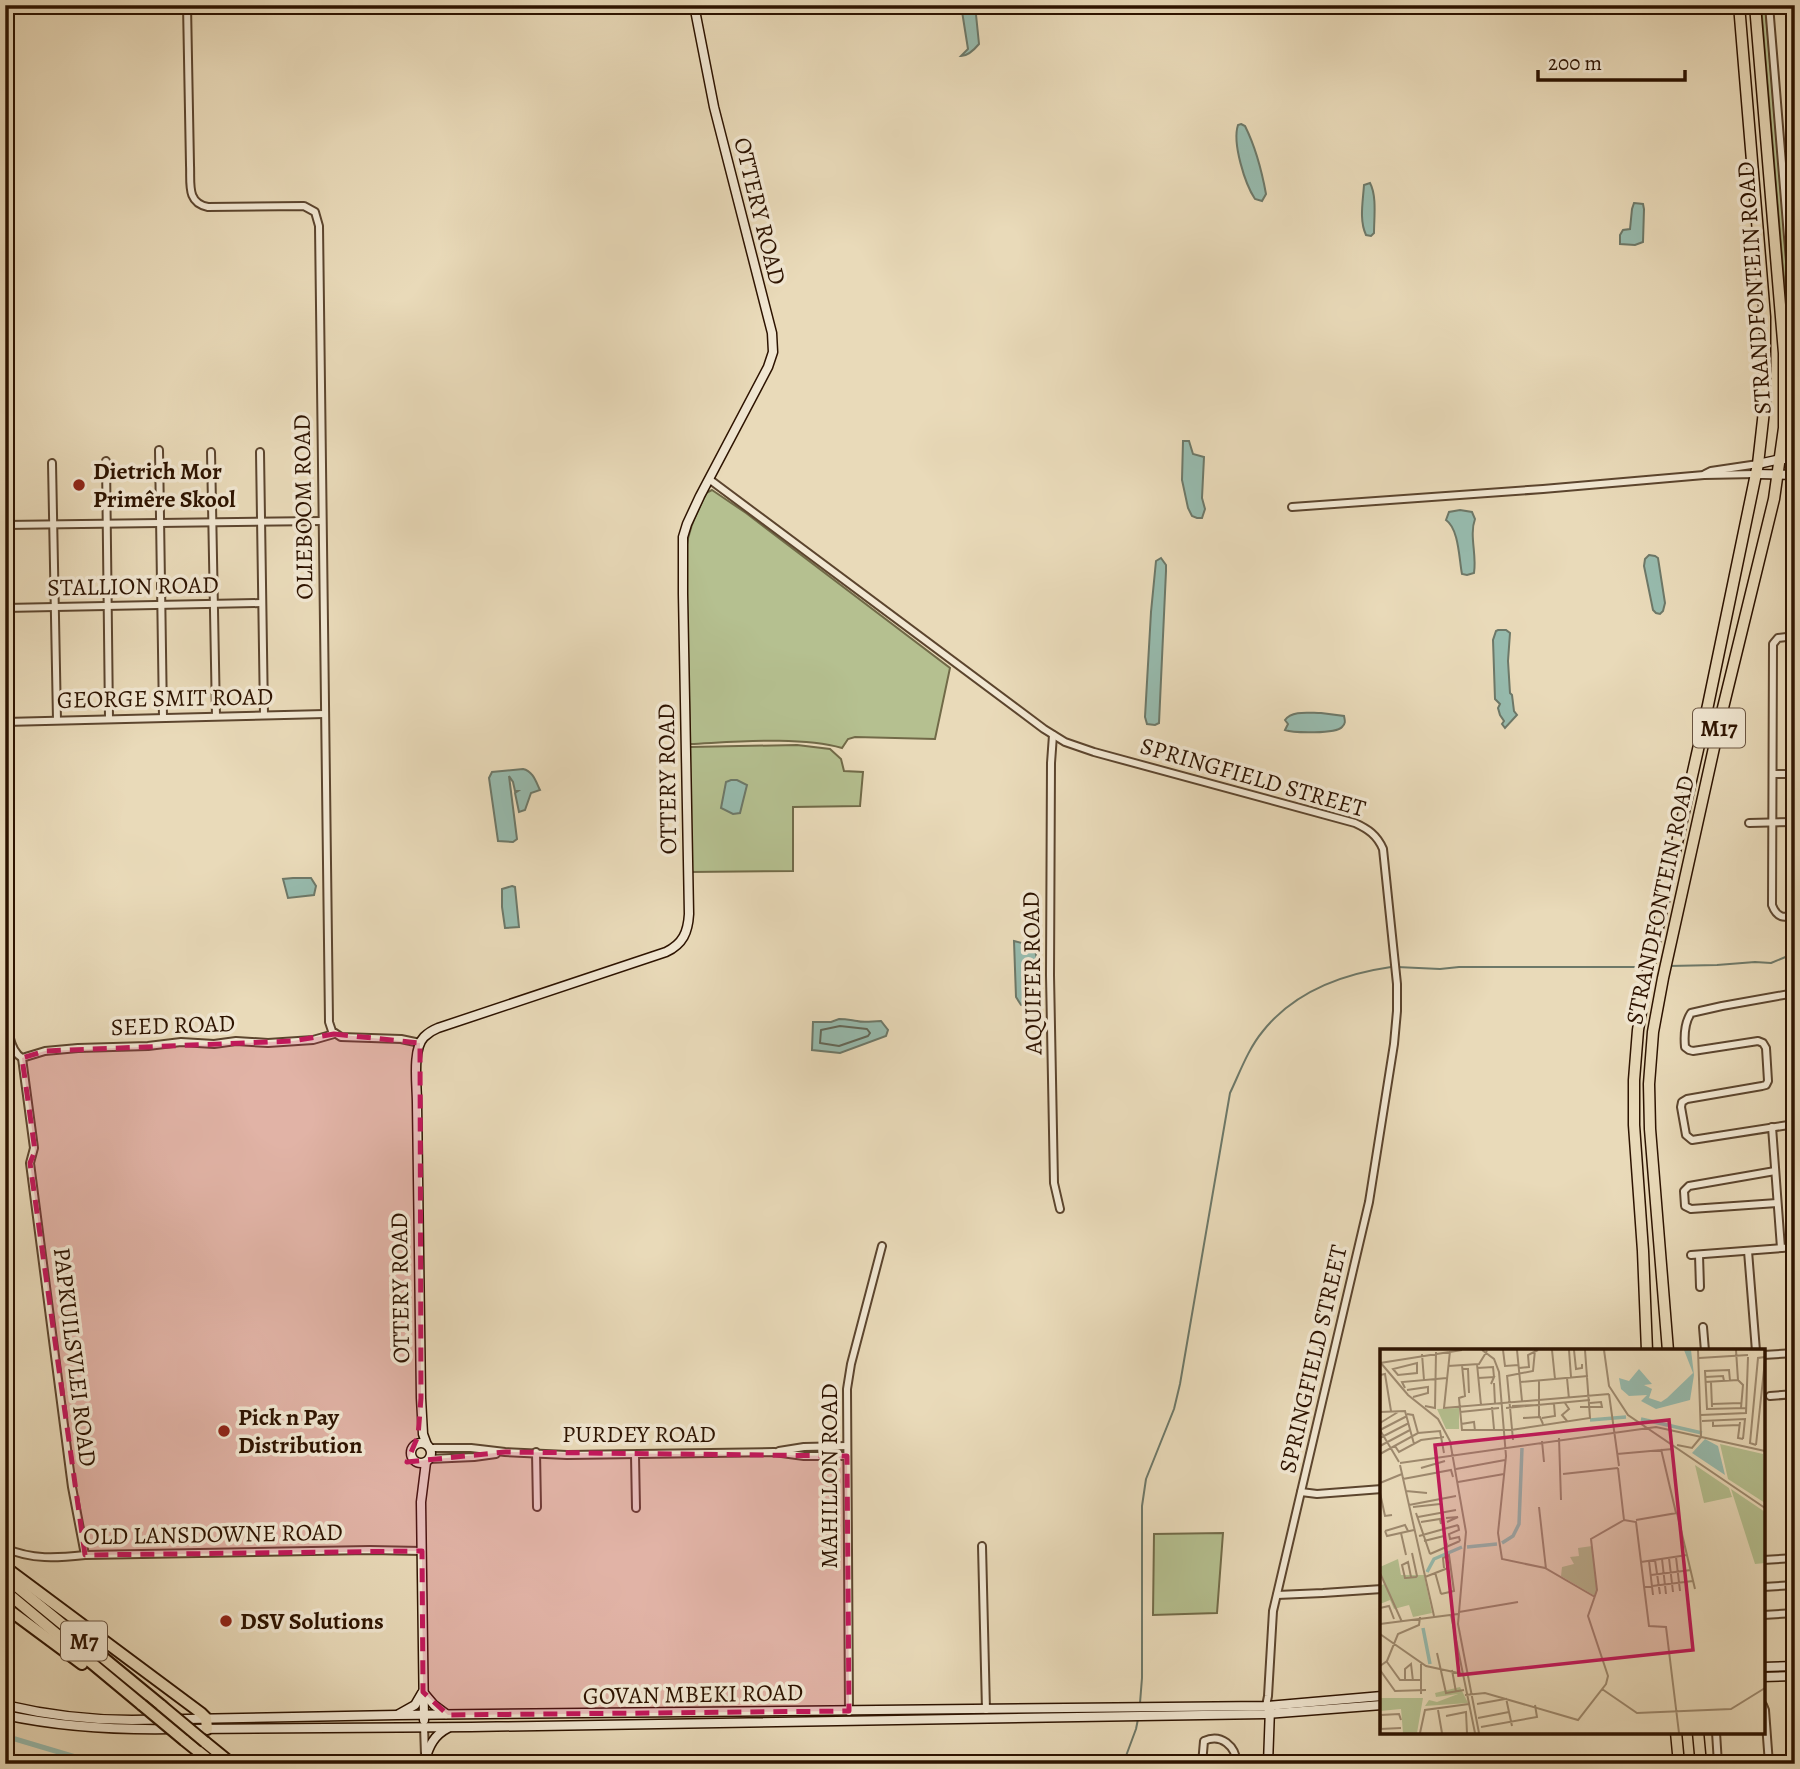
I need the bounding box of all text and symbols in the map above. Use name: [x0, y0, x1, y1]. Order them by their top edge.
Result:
scale bar: [1538, 38, 1685, 82]
text: 200 m: [1548, 49, 1602, 77]
street label: OTTERY ROAD: [726, 134, 794, 288]
street label: STRANDFONTEIN ROAD: [1729, 160, 1779, 416]
street label: OLIEBOOM ROAD: [285, 414, 321, 600]
place label: Dietrich Mor Primêre Skool: [93, 455, 236, 515]
marker: Dietrich Mor Primêre Skool: [71, 477, 87, 493]
street label: STALLION ROAD: [47, 569, 219, 603]
street label: GEORGE SMIT ROAD: [57, 680, 273, 716]
street label: OTTERY ROAD: [650, 703, 684, 855]
road number: M17: [1693, 708, 1745, 748]
street label: SPRINGFIELD STREET: [1137, 730, 1369, 824]
street label: STRANDFONTEIN ROAD: [1618, 773, 1702, 1027]
street label: AQUIFER ROAD: [1015, 891, 1049, 1056]
street label: SEED ROAD: [110, 1007, 236, 1043]
street label: OTTERY ROAD: [383, 1212, 417, 1364]
street label: SPRINGFIELD STREET: [1271, 1242, 1355, 1476]
street label: PAPKUILSVLEI ROAD: [46, 1246, 104, 1468]
inset map: [1380, 1349, 1765, 1734]
street label: MAHILLON ROAD: [813, 1383, 845, 1569]
place label: Pick n Pay Distribution: [238, 1401, 363, 1461]
street label: PURDEY ROAD: [562, 1418, 716, 1450]
marker: Pick n Pay Distribution: [216, 1423, 232, 1439]
street label: OLD LANSDOWNE ROAD: [83, 1516, 343, 1552]
place label: DSV Solutions: [240, 1605, 384, 1637]
marker: DSV Solutions: [218, 1613, 234, 1629]
road number: M7: [61, 1622, 107, 1660]
street label: GOVAN MBEKI ROAD: [582, 1676, 804, 1712]

